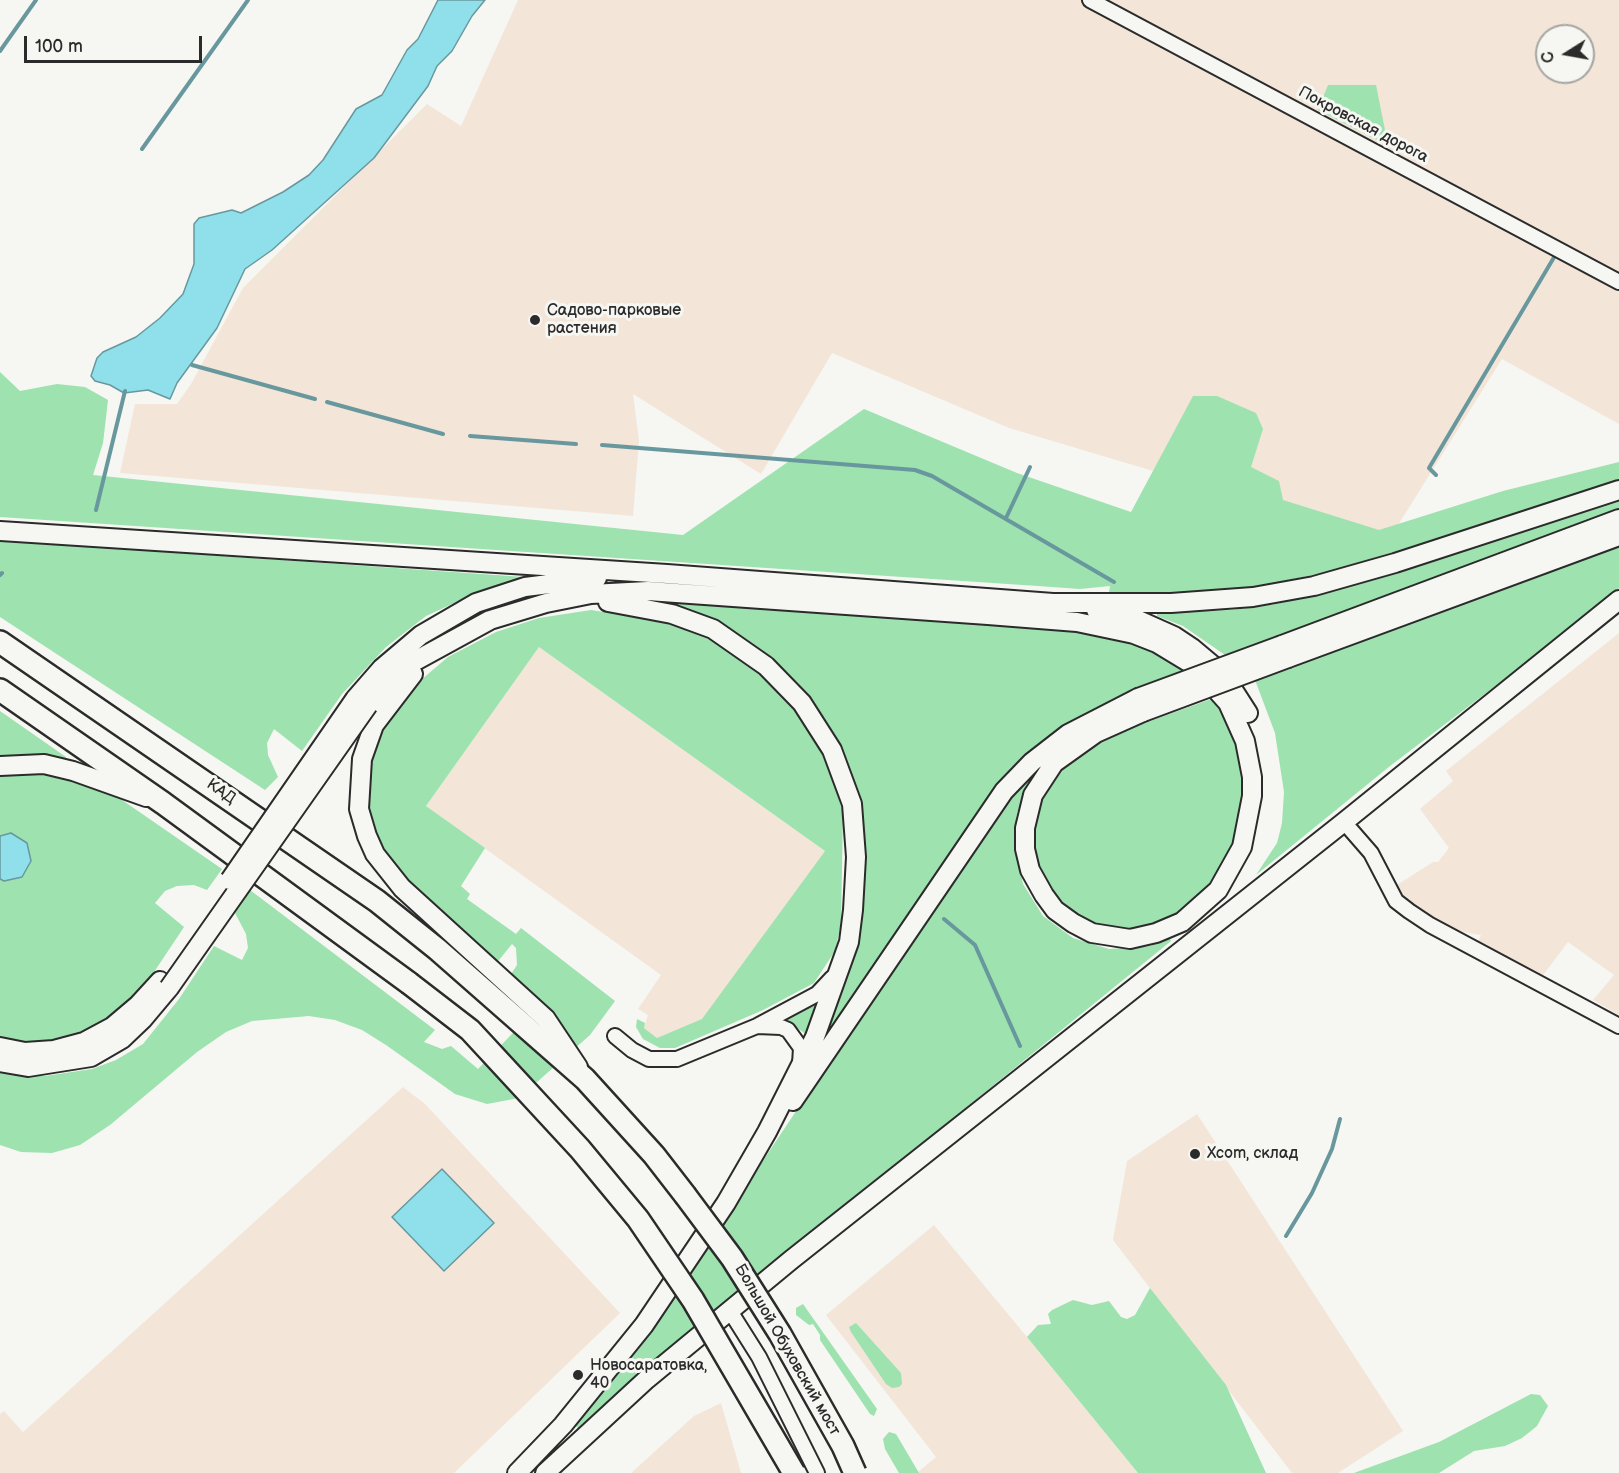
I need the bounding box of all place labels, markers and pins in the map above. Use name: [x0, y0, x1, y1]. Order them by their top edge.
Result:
place label: Садово-парковые растения: [547, 301, 681, 339]
marker: Садово-парковые растения: [528, 313, 542, 327]
place label: Xсom, склад: [1207, 1144, 1298, 1164]
marker: Xсom, склад: [1188, 1147, 1202, 1161]
place label: Новосаратовка, 40: [590, 1356, 707, 1394]
marker: Новосаратовка, 40: [571, 1368, 585, 1382]

